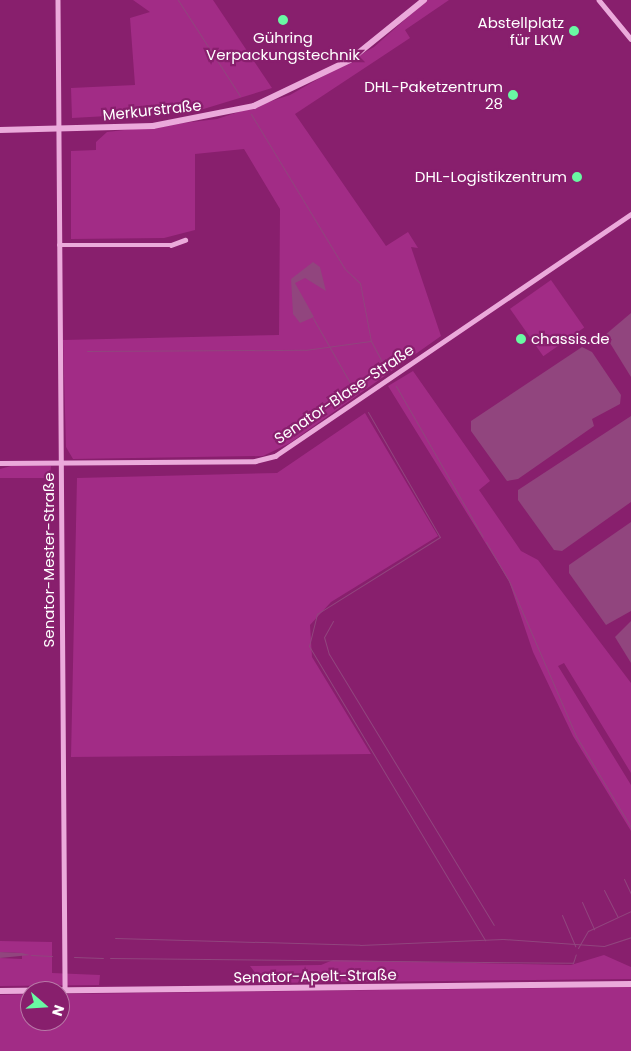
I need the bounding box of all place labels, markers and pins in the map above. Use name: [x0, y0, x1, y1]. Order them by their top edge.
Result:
place label: Abstellplatz für LKW: [478, 13, 564, 48]
marker: Gühring Verpackungstechnik: [277, 14, 289, 26]
marker: Abstellplatz für LKW: [568, 25, 580, 37]
place label: Gühring Verpackungstechnik: [206, 28, 360, 63]
place label: DHL-Paketzentrum 28: [364, 77, 503, 112]
marker: DHL-Paketzentrum 28: [507, 89, 519, 101]
place label: DHL-Logistikzentrum: [415, 168, 567, 186]
marker: DHL-Logistikzentrum: [571, 171, 583, 183]
place label: chassis.de: [531, 330, 610, 348]
marker: chassis.de: [515, 333, 527, 345]

